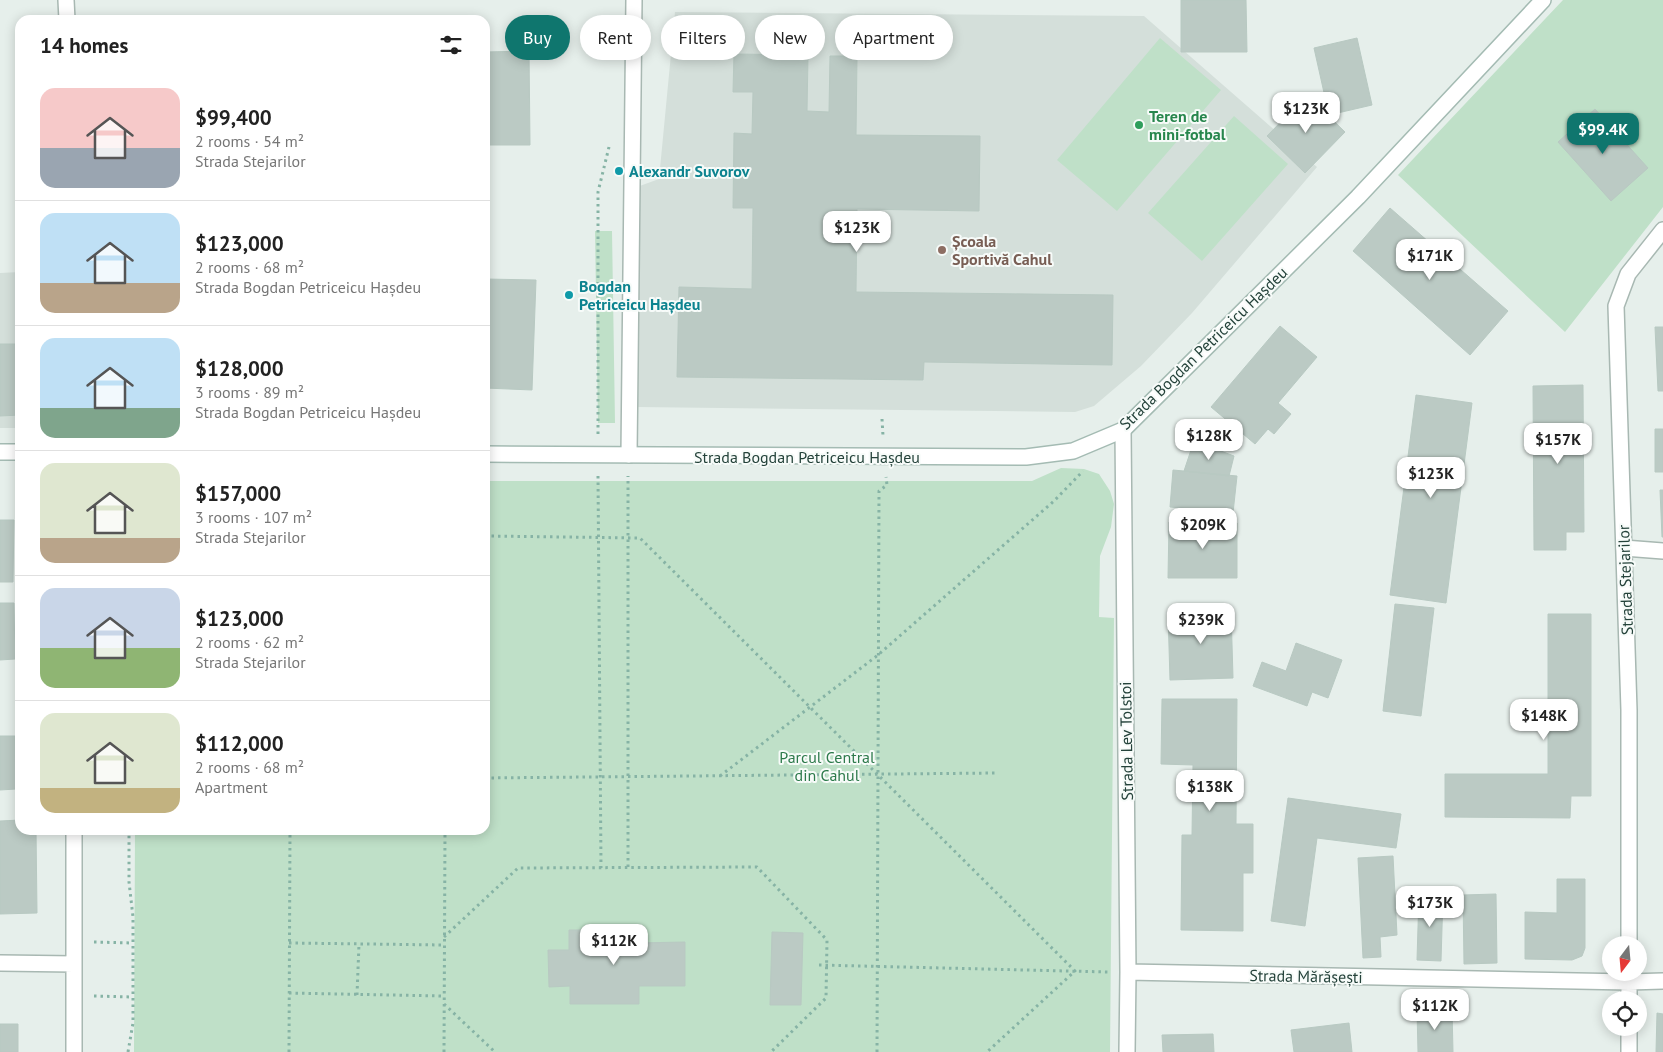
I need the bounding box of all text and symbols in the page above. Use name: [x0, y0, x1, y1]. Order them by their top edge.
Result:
chip: Buy: [505, 15, 570, 60]
chip: Rent: [580, 15, 651, 60]
chip: Filters: [661, 15, 745, 60]
chip: New: [755, 15, 825, 60]
chip: Apartment: [835, 15, 953, 60]
icon: filters: [437, 31, 465, 59]
text: 14 homes: [40, 32, 128, 59]
pin: $123K: [1271, 92, 1341, 134]
text: $123K: [1283, 98, 1329, 118]
text: $99,400: [195, 104, 272, 131]
place label: Teren de mini-fotbal: [1149, 106, 1226, 144]
icon: home: [80, 108, 140, 168]
pin: $99.4K: [1562, 112, 1644, 155]
marker: Teren de mini-fotbal: [1133, 119, 1145, 131]
text: $99.4K: [1578, 119, 1628, 139]
text: 2 rooms · 54 m²: [195, 131, 304, 151]
text: Strada Stejarilor: [195, 151, 306, 171]
place label: Alexandr Suvorov: [629, 161, 750, 181]
marker: Alexandr Suvorov: [613, 165, 625, 177]
pin: $123K: [822, 210, 892, 253]
text: $123K: [834, 217, 880, 237]
text: $123,000: [195, 230, 284, 257]
place label: Școala Sportivă Cahul: [952, 231, 1052, 269]
icon: home: [80, 233, 140, 293]
pin: $171K: [1395, 238, 1465, 281]
marker: Școala Sportivă Cahul: [936, 244, 948, 256]
text: $171K: [1407, 245, 1453, 265]
text: 2 rooms · 68 m²: [195, 257, 304, 277]
street label: Strada Bogdan Petriceicu Hașdeu: [1115, 262, 1291, 434]
place label: Bogdan Petriceicu Hașdeu: [579, 276, 700, 314]
text: Strada Bogdan Petriceicu Hașdeu: [195, 277, 421, 297]
marker: Bogdan Petriceicu Hașdeu: [563, 289, 575, 301]
text: $128,000: [195, 355, 284, 382]
icon: home: [80, 358, 140, 418]
text: 3 rooms · 89 m²: [195, 382, 304, 402]
text: Strada Bogdan Petriceicu Hașdeu: [195, 402, 421, 422]
pin: $128K: [1174, 418, 1244, 461]
pin: $157K: [1523, 422, 1593, 465]
text: $128K: [1186, 425, 1232, 445]
text: $157K: [1535, 429, 1581, 449]
street label: Strada Bogdan Petriceicu Hașdeu: [694, 447, 920, 467]
pin: $123K: [1396, 456, 1466, 499]
text: $123K: [1408, 463, 1454, 483]
text: $157,000: [195, 480, 281, 507]
icon: home: [80, 483, 140, 543]
text: 3 rooms · 107 m²: [195, 507, 312, 527]
pin: $209K: [1168, 508, 1238, 550]
text: $209K: [1180, 514, 1226, 534]
street label: Strada Stejarilor: [1613, 524, 1637, 636]
text: Strada Stejarilor: [195, 527, 306, 547]
pin: $239K: [1166, 602, 1236, 645]
text: $123,000: [195, 605, 284, 632]
icon: home: [80, 608, 140, 668]
text: $239K: [1178, 609, 1224, 629]
text: 2 rooms · 62 m²: [195, 632, 304, 652]
text: Strada Stejarilor: [195, 652, 306, 672]
street label: Strada Lev Tolstoi: [1115, 681, 1137, 801]
pin: $148K: [1509, 698, 1579, 741]
text: $148K: [1521, 705, 1567, 725]
text: $112,000: [195, 730, 284, 757]
icon: home: [80, 733, 140, 793]
park label: Parcul Central din Cahul: [779, 747, 875, 785]
text: 2 rooms · 68 m²: [195, 757, 304, 777]
pin: $138K: [1175, 770, 1245, 812]
text: $138K: [1187, 776, 1233, 796]
text: Apartment: [195, 777, 268, 797]
pin: $173K: [1395, 886, 1465, 928]
text: $173K: [1407, 892, 1453, 912]
pin: $112K: [579, 924, 649, 966]
text: $112K: [591, 930, 637, 950]
north arrow: [1602, 936, 1648, 981]
map controls: [1602, 936, 1647, 1036]
street label: Strada Mărășești: [1249, 965, 1363, 987]
pin: $112K: [1400, 988, 1470, 1031]
button: locate: [1602, 991, 1647, 1036]
text: $112K: [1412, 995, 1458, 1015]

